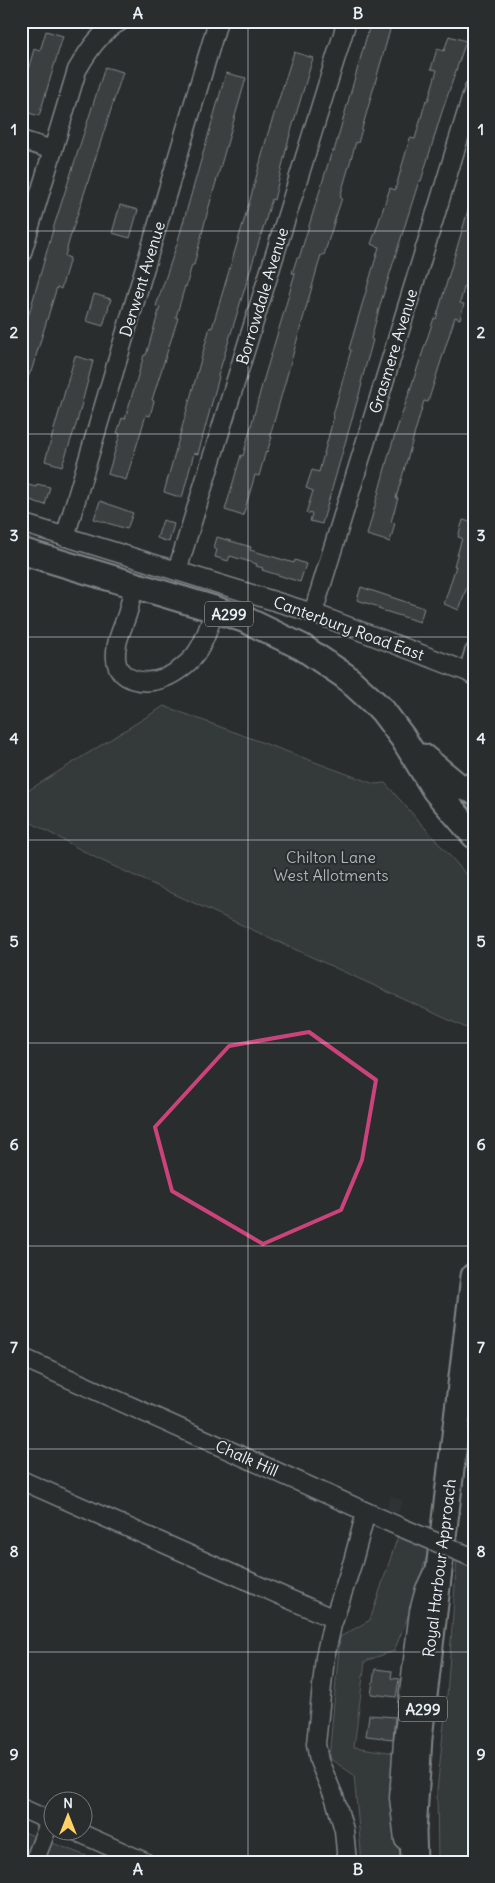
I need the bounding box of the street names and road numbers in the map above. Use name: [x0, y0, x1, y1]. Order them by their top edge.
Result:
street label: Derwent Avenue: [115, 219, 169, 339]
street label: Borrowdale Avenue: [232, 225, 292, 367]
street label: Grasmere Avenue: [365, 286, 421, 416]
street label: Canterbury Road East: [271, 591, 428, 665]
road number: A299: [205, 602, 253, 626]
street label: Chalk Hill: [212, 1435, 282, 1481]
street label: Royal Harbour Approach: [418, 1478, 460, 1658]
road number: A299: [399, 1696, 447, 1722]

